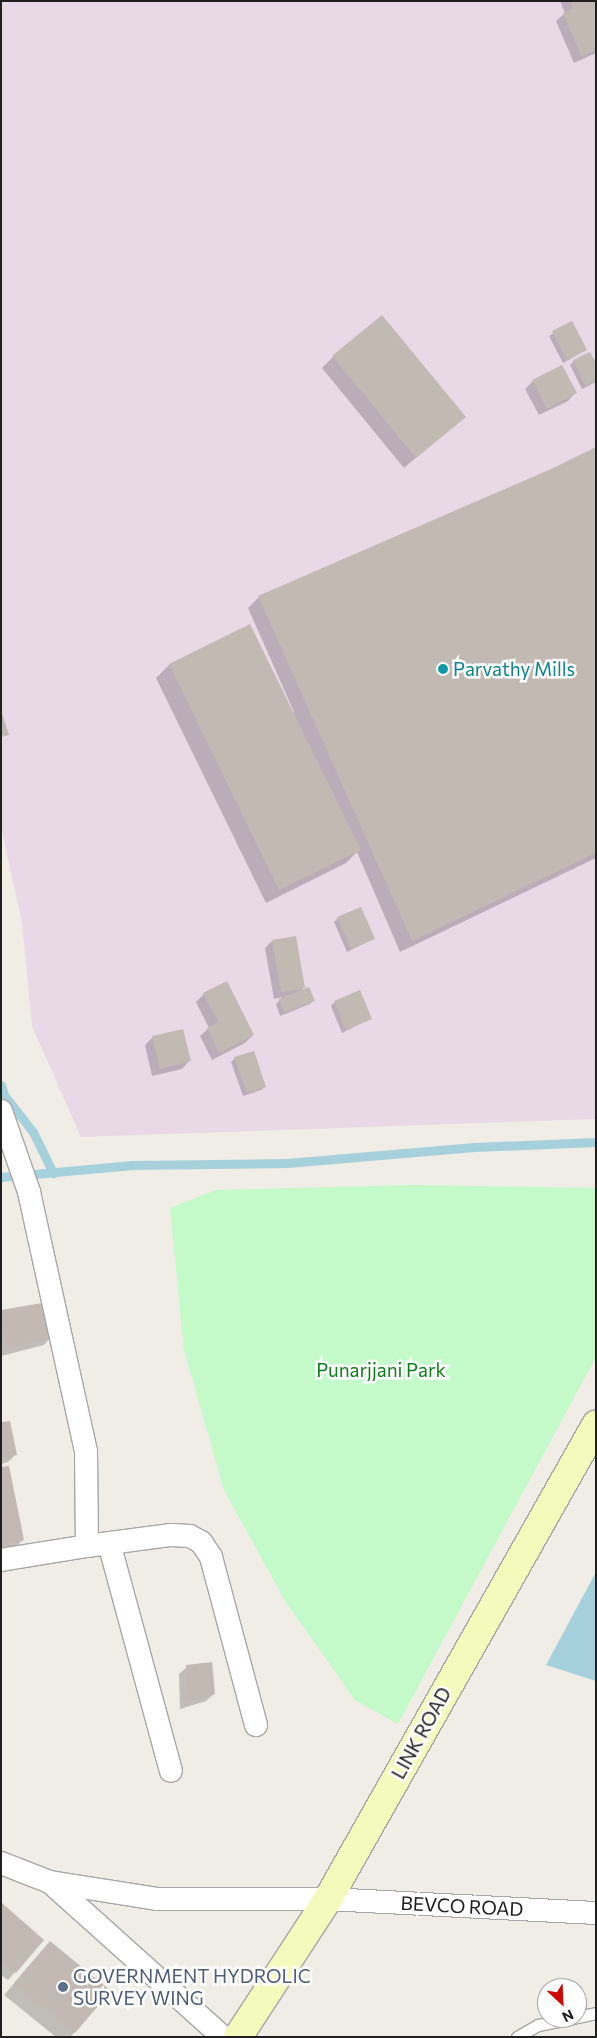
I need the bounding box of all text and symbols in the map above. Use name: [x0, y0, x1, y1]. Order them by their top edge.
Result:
place label: Parvathy Mills: [453, 658, 575, 680]
marker: Parvathy Mills: [437, 663, 449, 675]
park label: Punarjjani Park: [316, 1359, 446, 1381]
street label: LINK ROAD: [386, 1683, 456, 1783]
street label: BEVCO ROAD: [400, 1891, 524, 1921]
place label: GOVERNMENT HYDROLIC SURVEY WING: [73, 1965, 311, 2009]
north arrow: [537, 1978, 587, 2028]
marker: GOVERNMENT HYDROLIC SURVEY WING: [57, 1981, 69, 1993]
text: N: [560, 2006, 576, 2026]

